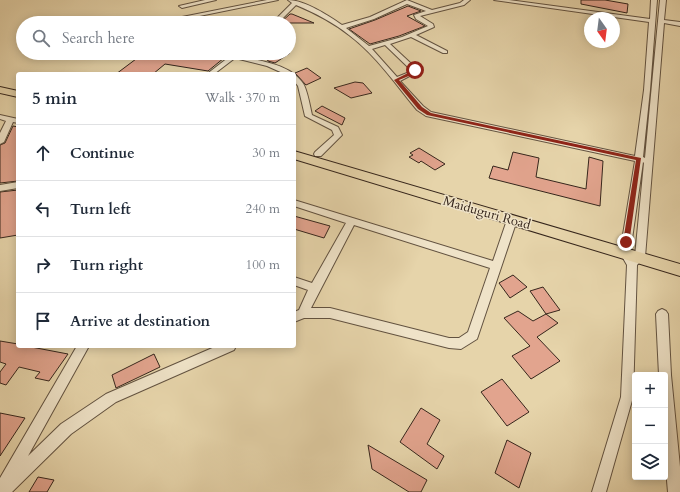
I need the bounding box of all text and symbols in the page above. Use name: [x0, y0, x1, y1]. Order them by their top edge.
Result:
north arrow: [584, 12, 620, 48]
search box: [16, 16, 296, 60]
icon: search: [30, 27, 52, 49]
text: Search here: [62, 28, 135, 48]
route start: [406, 61, 424, 79]
text: 5 min: [32, 87, 77, 110]
text: Walk · 370 m: [205, 89, 280, 107]
icon: ahead: [32, 142, 54, 164]
text: Continue: [70, 143, 135, 163]
text: 30 m: [252, 144, 280, 162]
street label: Maiduguri Road: [441, 192, 533, 234]
icon: left: [32, 198, 54, 220]
text: Turn left: [70, 199, 131, 219]
text: 240 m: [246, 200, 280, 218]
route end: [617, 233, 635, 251]
icon: right: [32, 254, 54, 276]
text: Turn right: [70, 255, 143, 275]
text: 100 m: [246, 256, 280, 274]
icon: arrive: [32, 310, 54, 332]
text: Arrive at destination: [70, 311, 210, 331]
map controls: [632, 372, 668, 480]
button: +: [632, 372, 668, 408]
button: −: [632, 408, 668, 444]
button: layers: [632, 444, 668, 480]

